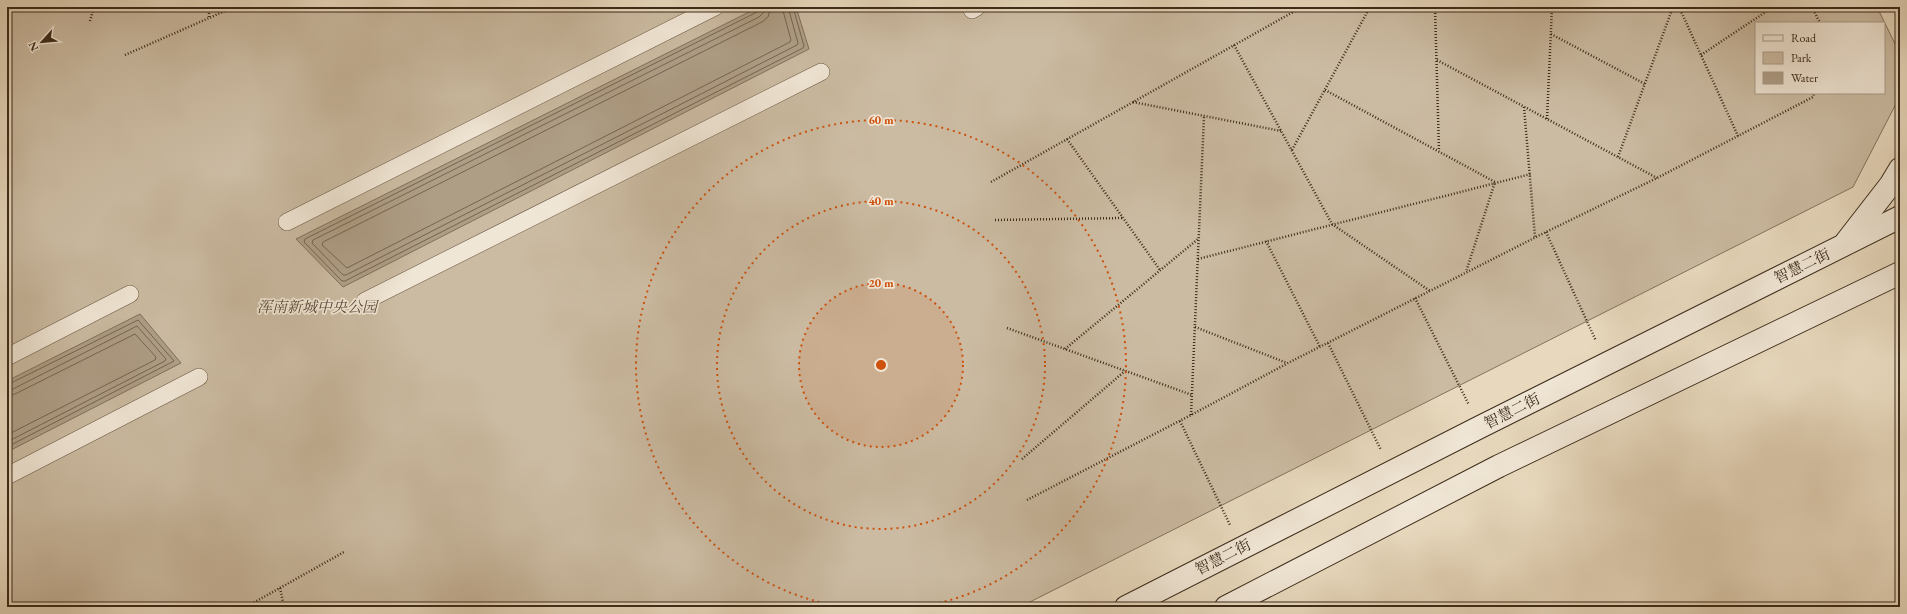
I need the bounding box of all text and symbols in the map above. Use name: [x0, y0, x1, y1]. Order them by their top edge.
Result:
north arrow: [22, 22, 62, 62]
legend: [1755, 22, 1885, 94]
text: Road: [1791, 30, 1817, 46]
text: N: [25, 39, 41, 54]
text: Park: [1791, 50, 1812, 66]
text: Water: [1791, 70, 1818, 86]
text: 60 m: [868, 112, 894, 128]
text: 40 m: [868, 193, 894, 209]
street label: 智慧二街: [1771, 244, 1833, 287]
text: 20 m: [868, 275, 894, 291]
park label: 浑南新城中央公园: [257, 297, 379, 316]
centre of rings: [874, 358, 888, 372]
street label: 智慧二街: [1481, 388, 1543, 433]
street label: 智慧二街: [1192, 534, 1254, 579]

